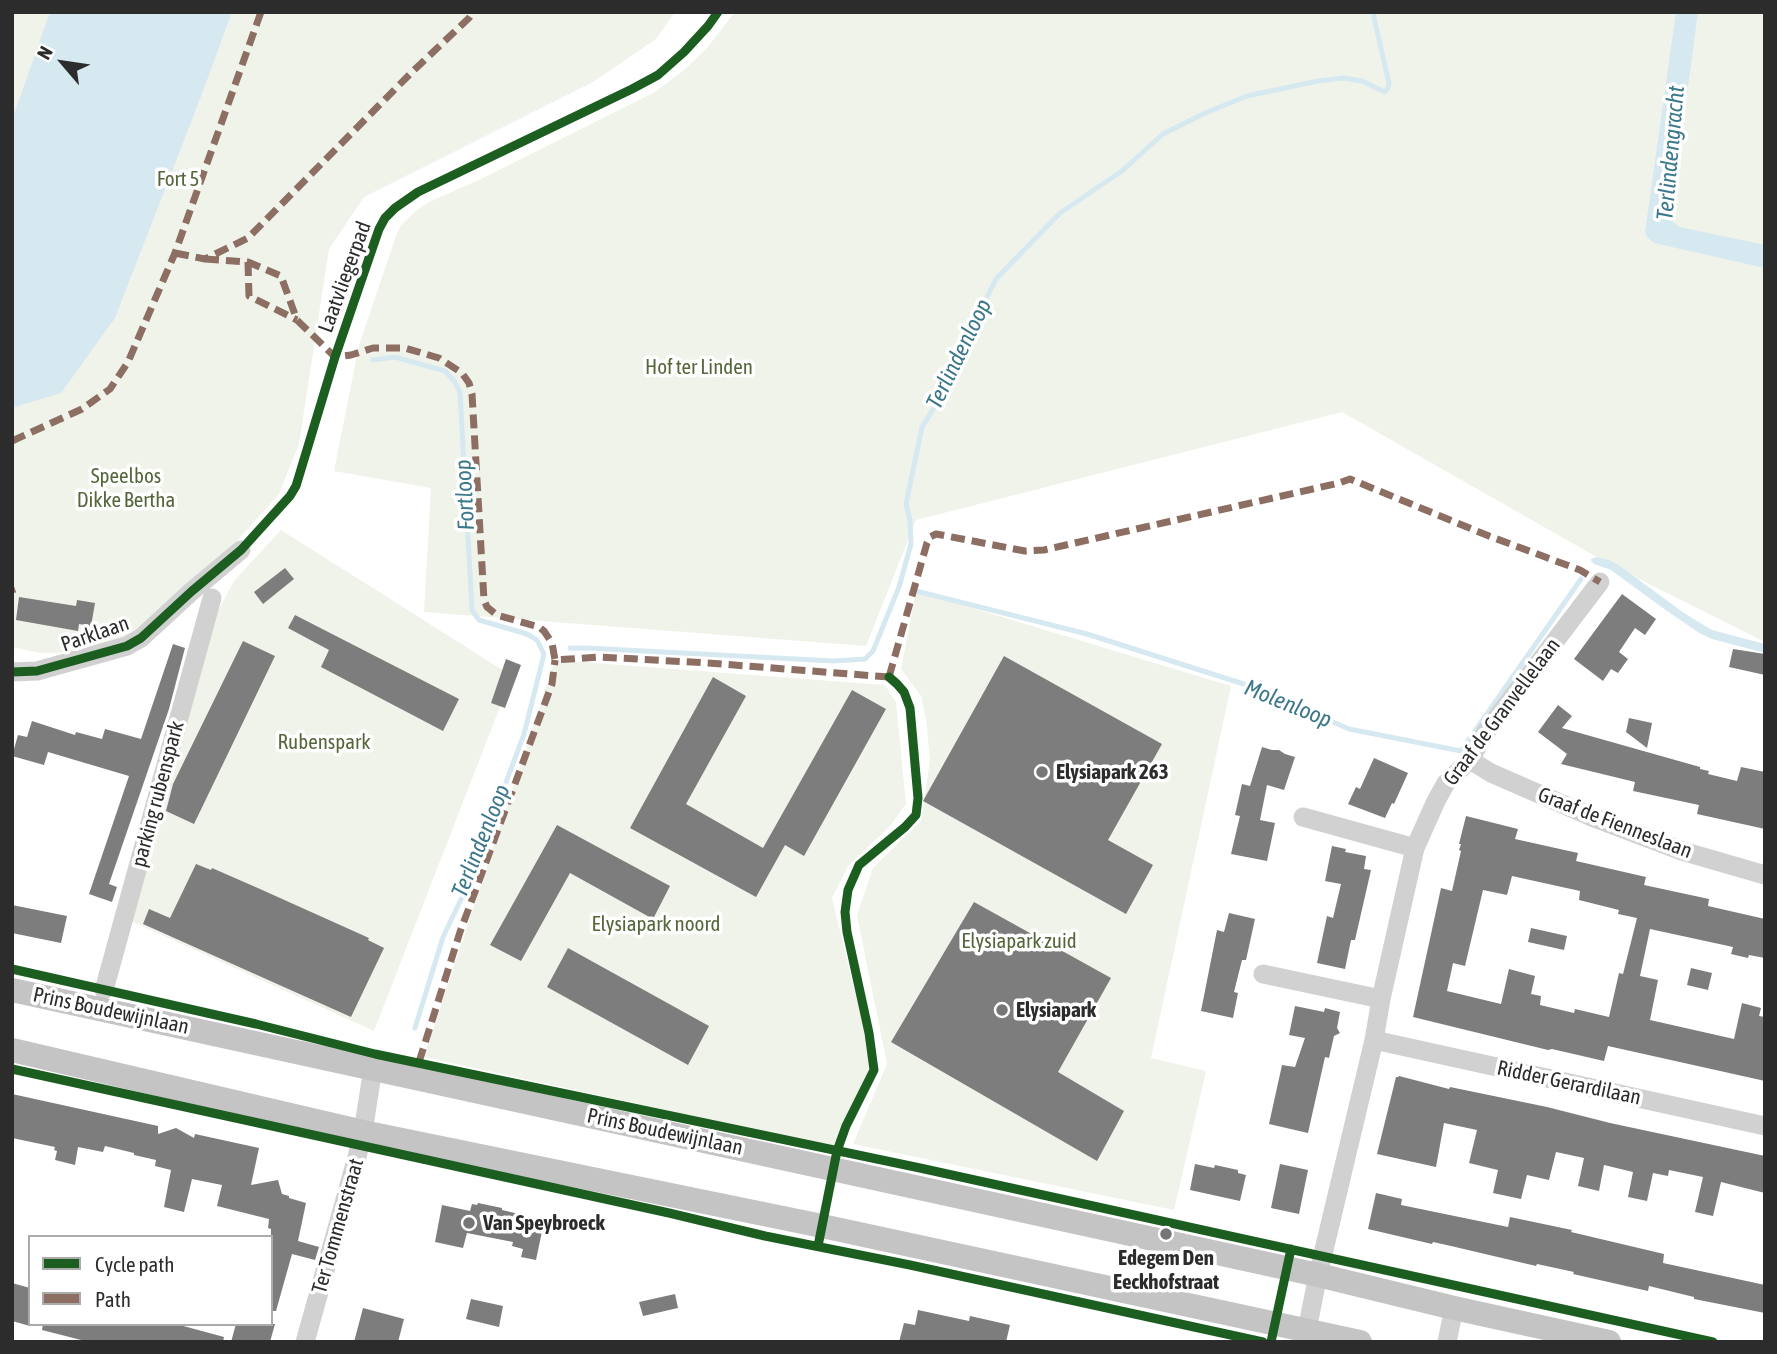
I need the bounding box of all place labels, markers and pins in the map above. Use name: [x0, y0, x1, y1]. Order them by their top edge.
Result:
place label: Elysiapark 263: [1056, 759, 1169, 785]
marker: Elysiapark 263: [1034, 764, 1050, 780]
place label: Elysiapark: [1016, 997, 1096, 1023]
marker: Elysiapark: [994, 1002, 1010, 1018]
place label: Van Speybroeck: [483, 1210, 605, 1236]
marker: Van Speybroeck: [461, 1215, 477, 1231]
marker: Edegem Den Eeckhofstraat: [1158, 1226, 1174, 1242]
place label: Edegem Den Eeckhofstraat: [1113, 1245, 1219, 1295]

